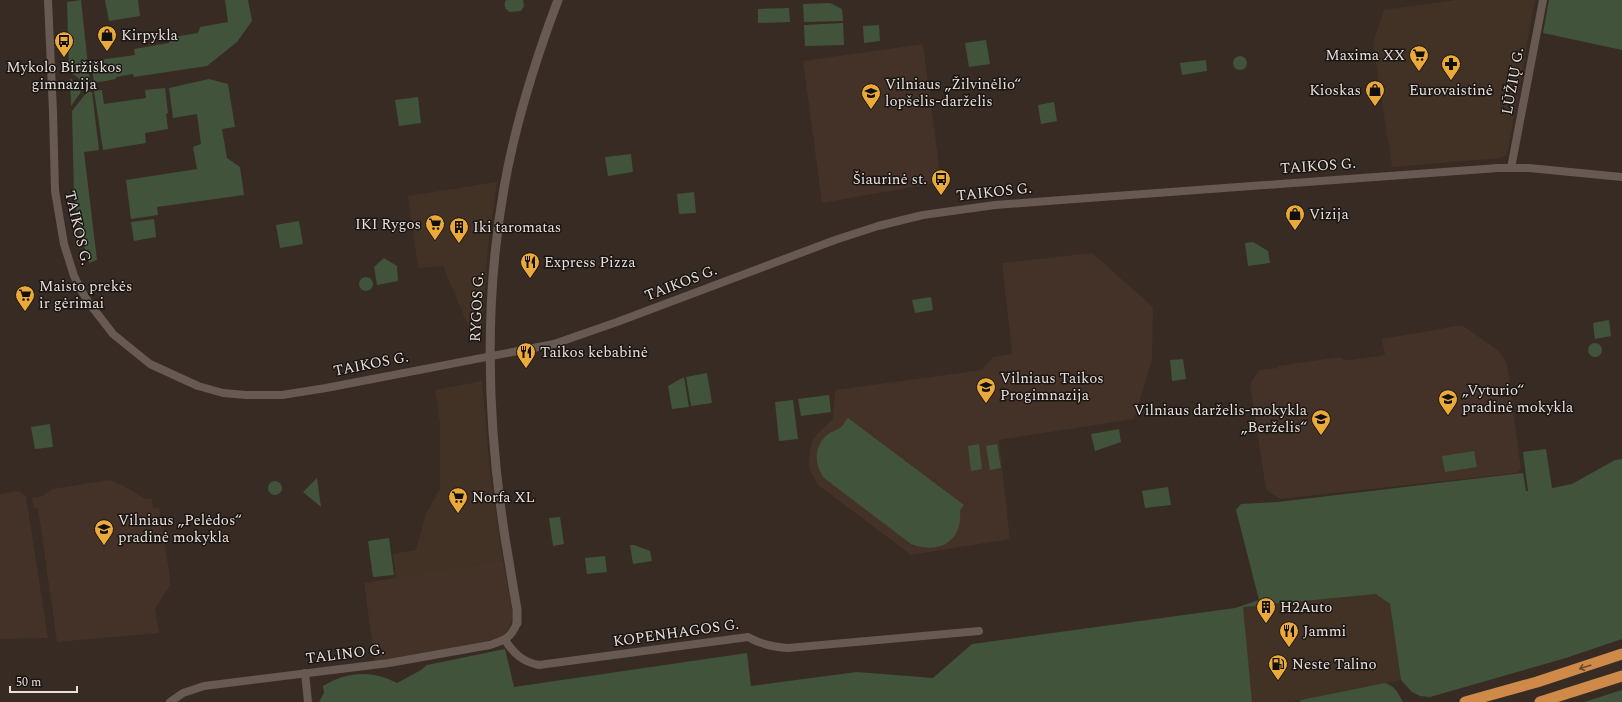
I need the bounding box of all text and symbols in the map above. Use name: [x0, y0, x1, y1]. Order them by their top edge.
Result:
shop icon: Kirpykla: [96, 24, 118, 52]
place label: Kirpykla: [121, 24, 179, 47]
bus stop icon: Mykolo Biržiškos gimnazija: [53, 30, 75, 58]
place label: Maxima XX: [1325, 44, 1405, 67]
supermarket icon: Maxima XX: [1408, 44, 1430, 72]
street label: LŪŽIŲ G.: [1496, 46, 1530, 116]
pharmacy icon: Eurovaistinė: [1440, 53, 1462, 81]
place label: Mykolo Biržiškos gimnazija: [6, 56, 122, 96]
place label: Vilniaus „Žilvinėlio“ lopšelis-darželis: [885, 73, 1021, 113]
place label: Kioskas: [1309, 79, 1361, 102]
shop icon: Kioskas: [1364, 79, 1386, 107]
place label: Eurovaistinė: [1409, 79, 1493, 102]
school or university icon: Vilniaus „Žilvinėlio“ lopšelis-darželis: [860, 82, 882, 110]
street label: TAIKOS G.: [1279, 152, 1357, 180]
place label: Šiaurinė st.: [853, 168, 927, 191]
bus stop icon: Šiaurinė st.: [930, 168, 952, 196]
street label: TAIKOS G.: [955, 177, 1033, 207]
street label: TAIKOS G.: [58, 188, 98, 268]
shop icon: Vizija: [1284, 203, 1306, 231]
place label: Vizija: [1309, 203, 1349, 226]
place label: IKI Rygos: [355, 213, 421, 236]
supermarket icon: IKI Rygos: [424, 213, 446, 241]
building icon: Iki taromatas: [448, 216, 470, 244]
place label: Iki taromatas: [473, 216, 561, 239]
restaurant icon: Express Pizza: [519, 251, 541, 279]
place label: Express Pizza: [544, 251, 636, 274]
street label: TAIKOS G.: [641, 259, 721, 307]
street label: RYGOS G.: [464, 271, 490, 343]
place label: Maisto prekės ir gėrimai: [39, 275, 132, 315]
supermarket icon: Maisto prekės ir gėrimai: [14, 284, 36, 312]
restaurant icon: Taikos kebabinė: [515, 341, 537, 369]
place label: Taikos kebabinė: [540, 341, 648, 364]
street label: TAIKOS G.: [331, 345, 411, 383]
place label: Vilniaus Taikos Progimnazija: [1000, 367, 1104, 407]
school or university icon: Vilniaus Taikos Progimnazija: [975, 376, 997, 404]
place label: „Vyturio“ pradinė mokykla: [1462, 379, 1574, 419]
school or university icon: „Vyturio“ pradinė mokykla: [1437, 388, 1459, 416]
place label: Vilniaus darželis-mokykla „Berželis“: [1134, 399, 1308, 439]
school or university icon: Vilniaus darželis-mokykla „Berželis“: [1310, 408, 1332, 436]
supermarket icon: Norfa XL: [447, 486, 469, 514]
place label: Norfa XL: [472, 486, 535, 509]
place label: Vilniaus „Pelėdos“ pradinė mokykla: [118, 509, 242, 549]
school or university icon: Vilniaus „Pelėdos“ pradinė mokykla: [93, 518, 115, 546]
building icon: H2Auto: [1255, 596, 1277, 624]
place label: H2Auto: [1280, 596, 1332, 619]
street label: KOPENHAGOS G.: [611, 613, 741, 653]
restaurant icon: Jammi: [1278, 620, 1300, 648]
place label: Jammi: [1303, 620, 1346, 643]
street label: TALINO G.: [304, 638, 386, 670]
fuel station icon: Neste Talino: [1267, 653, 1289, 681]
place label: Neste Talino: [1292, 653, 1377, 676]
one-way arrow: [1579, 664, 1592, 671]
scale bar: [10, 668, 77, 694]
text: 50 m: [16, 673, 41, 692]

